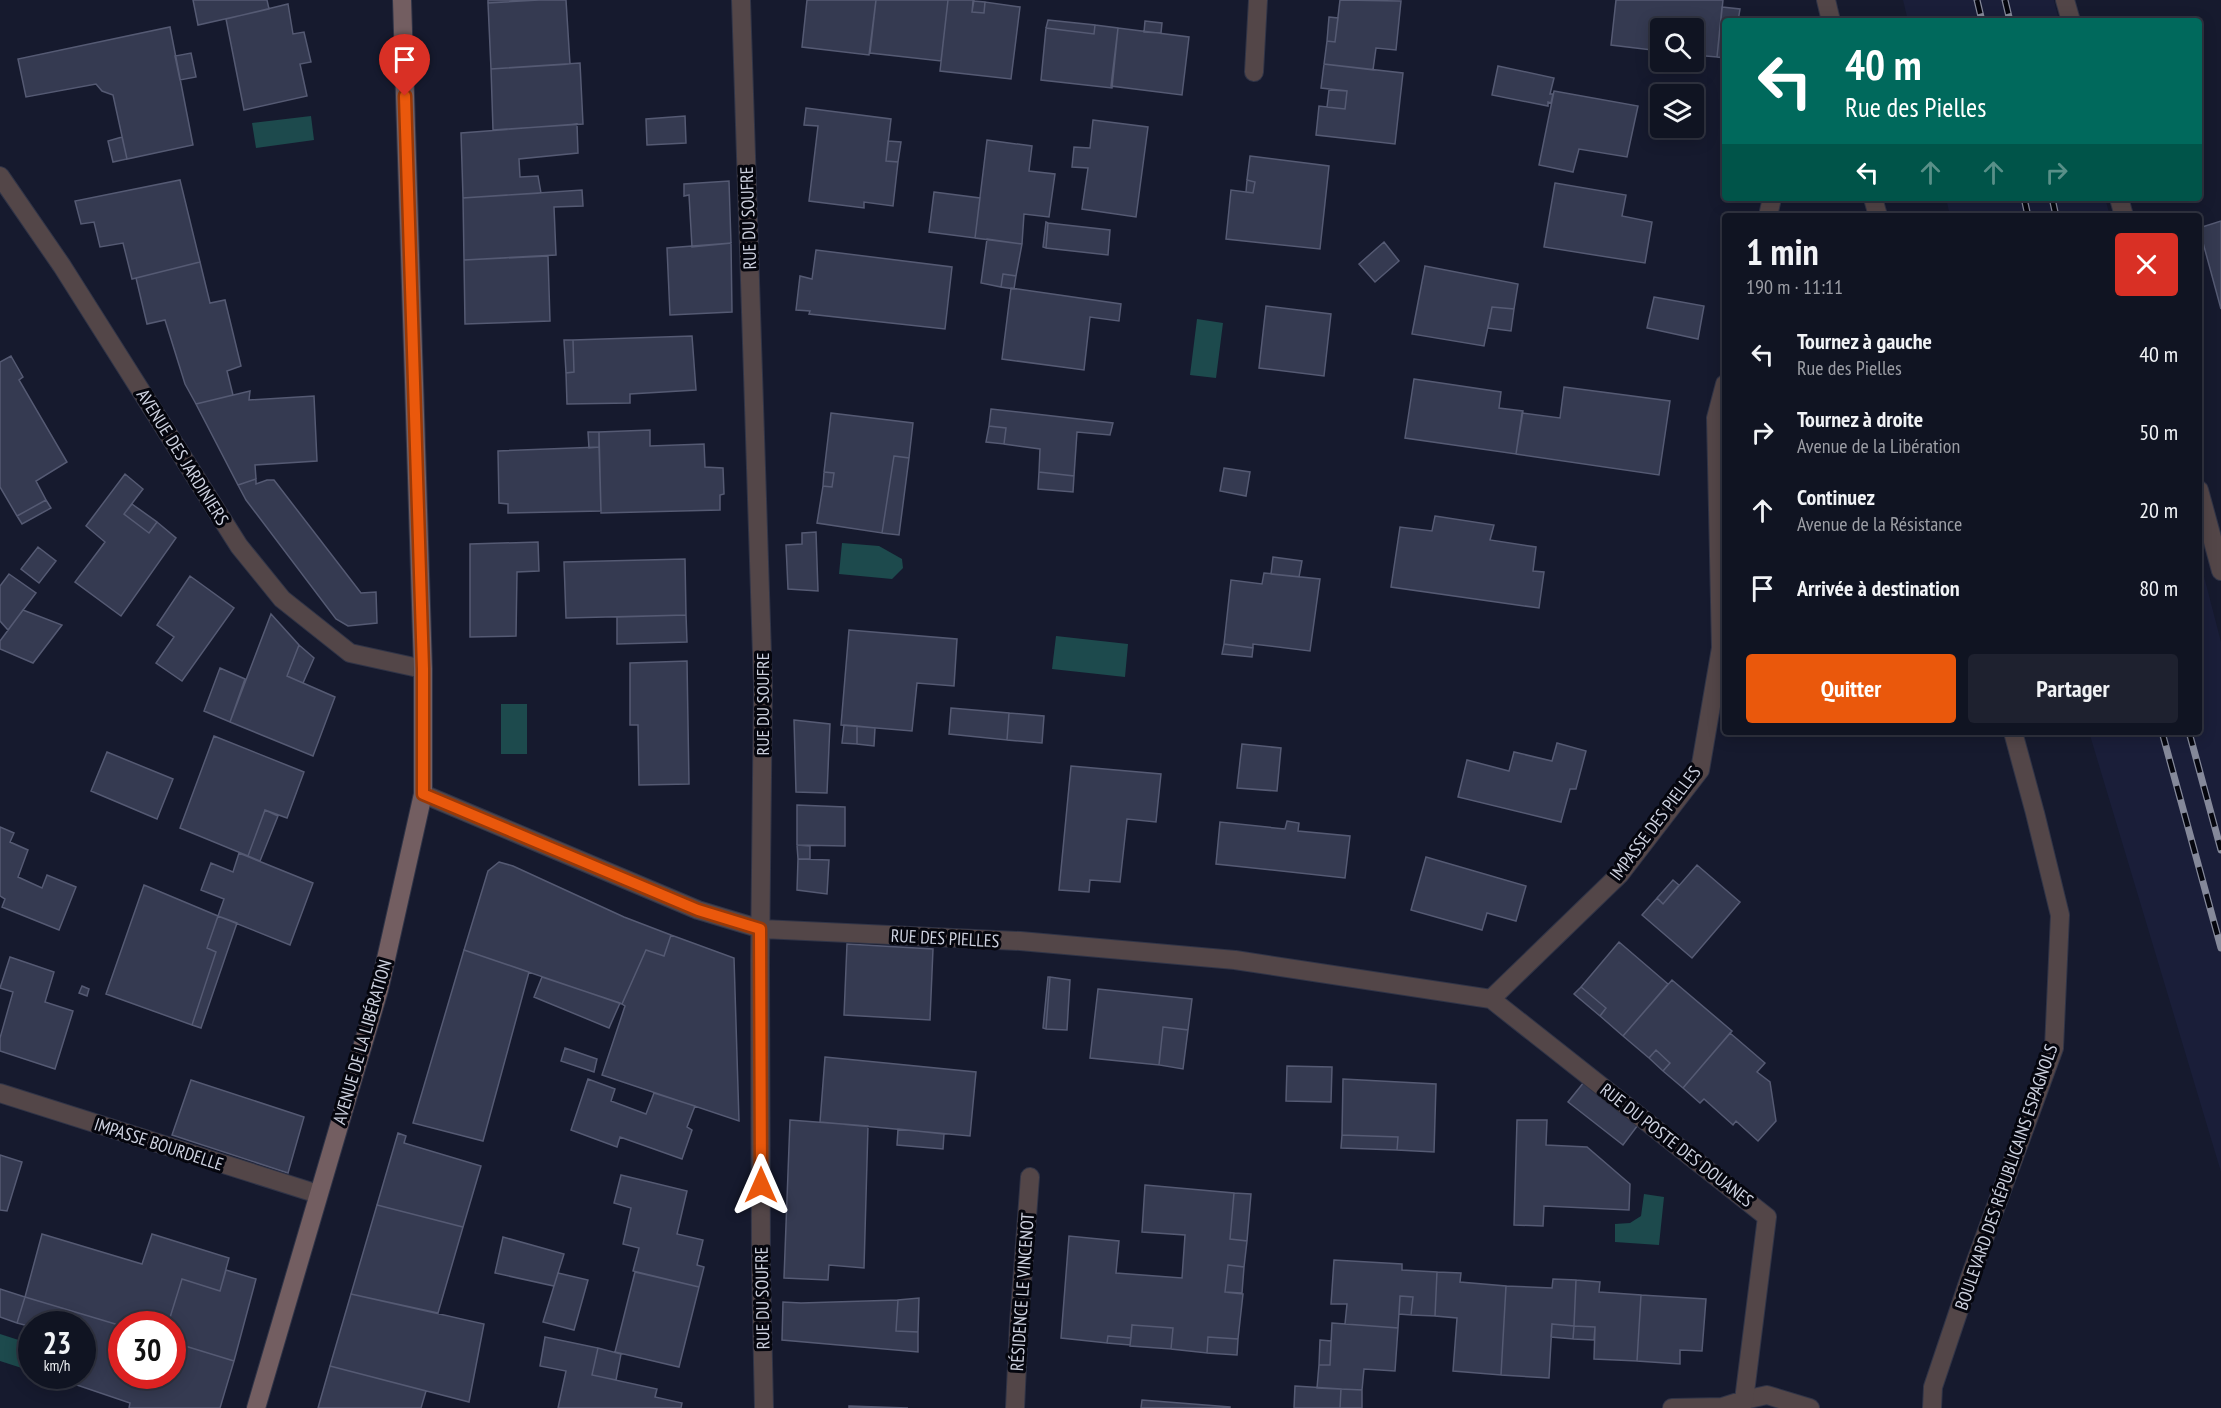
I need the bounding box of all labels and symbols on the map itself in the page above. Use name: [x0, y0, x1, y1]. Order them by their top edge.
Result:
pin: [379, 34, 430, 96]
street label: RUE DU SOUFRE: [735, 166, 761, 270]
street label: AVENUE DES JARDINIERS: [132, 385, 234, 530]
street label: RUE DU SOUFRE: [751, 653, 774, 755]
street label: IMPASSE DES PIELLES: [1604, 761, 1706, 885]
street label: RUE DES PIELLES: [890, 924, 1000, 952]
street label: AVENUE DE LA LIBÉRATION: [327, 957, 397, 1127]
street label: BOULEVARD DES RÉPUBLICAINS ESPAGNOLS: [1950, 1041, 2063, 1313]
street label: RUE DU POSTE DES DOUANES: [1596, 1078, 1758, 1212]
street label: IMPASSE BOURDELLE: [91, 1112, 227, 1176]
position arrow: [729, 1153, 793, 1217]
street label: RÉSIDENCE LE VINCENOT: [1005, 1212, 1039, 1372]
street label: RUE DU SOUFRE: [750, 1246, 774, 1350]
speed limit sign: 30: [108, 1311, 186, 1389]

